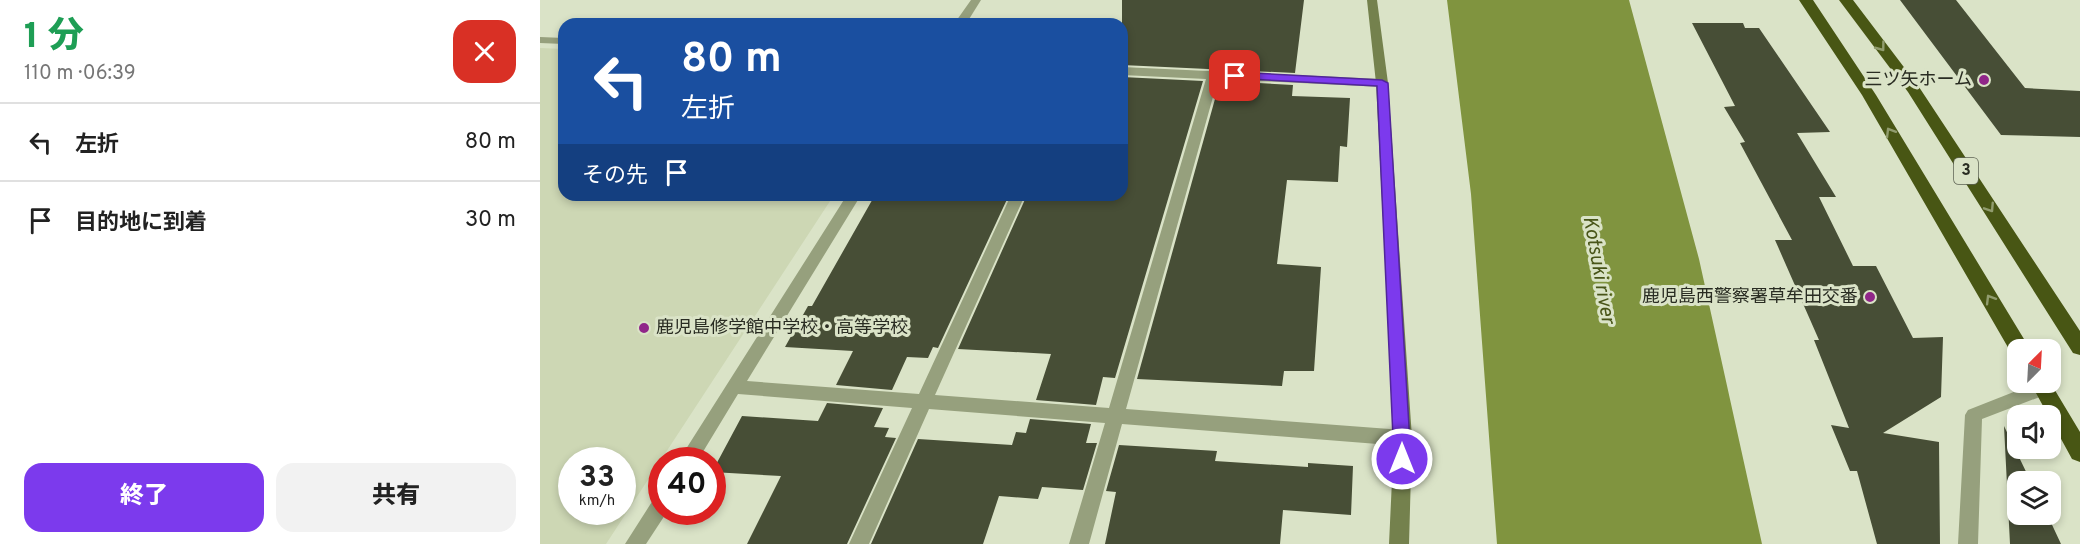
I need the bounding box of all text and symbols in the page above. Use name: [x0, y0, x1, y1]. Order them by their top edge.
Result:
text: 1 分: [24, 15, 84, 61]
button: close: [453, 20, 516, 83]
text: 80 m: [681, 34, 782, 87]
one-way arrow: [1874, 40, 1885, 51]
icon: left: [582, 42, 660, 120]
pin: [1209, 50, 1260, 101]
icon: arrive: [1218, 59, 1251, 92]
text: 110 m · 06:39: [24, 61, 136, 87]
place label: 三ツ矢ホーム: [1865, 69, 1972, 92]
marker: 三ツ矢ホーム: [1977, 73, 1991, 87]
text: 左折: [681, 93, 735, 127]
icon: left: [24, 126, 57, 159]
one-way arrow: [1886, 128, 1898, 138]
text: 80 m: [465, 129, 516, 156]
text: 左折: [75, 132, 119, 159]
icon: arrive: [660, 156, 693, 189]
road number: 3: [1954, 158, 1978, 184]
text: その先: [582, 163, 648, 190]
one-way arrow: [1983, 201, 1994, 212]
icon: arrive: [24, 204, 57, 237]
text: 30 m: [465, 207, 516, 234]
text: 目的地に到着: [75, 210, 207, 237]
water label: Kotsuki river: [1576, 214, 1621, 327]
place label: 鹿児島西警察署草牟田交番: [1642, 286, 1858, 309]
marker: 鹿児島西警察署草牟田交番: [1863, 290, 1877, 304]
one-way arrow: [1986, 295, 1998, 305]
place label: 鹿児島修学館中学校・高等学校: [656, 317, 908, 340]
marker: 鹿児島修学館中学校・高等学校: [637, 321, 651, 335]
north arrow: [2007, 339, 2061, 393]
map controls: [2007, 339, 2061, 525]
button: sound: [2007, 405, 2061, 459]
position arrow: [1370, 427, 1434, 491]
speed limit sign: 40: [648, 447, 726, 525]
text: 33: [579, 460, 615, 497]
button: 終了: [24, 463, 264, 532]
button: 共有: [276, 463, 516, 532]
button: layers: [2007, 471, 2061, 525]
text: km/h: [579, 492, 615, 511]

